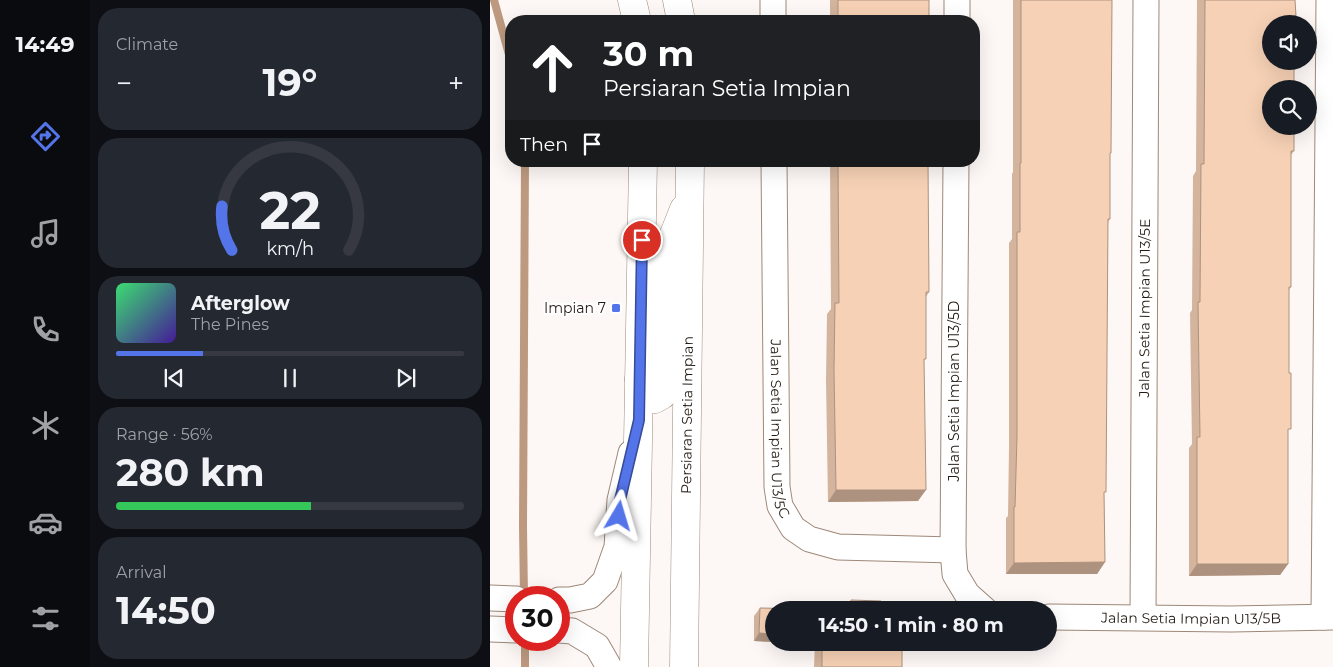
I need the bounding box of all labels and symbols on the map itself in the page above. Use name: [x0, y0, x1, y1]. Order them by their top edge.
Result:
pin: [621, 219, 663, 261]
street label: Jalan Setia Impian U13/5E: [1135, 219, 1154, 398]
place label: Impian 7: [544, 299, 606, 317]
street label: Jalan Setia Impian U13/5D: [945, 301, 963, 482]
marker: Impian 7: [610, 302, 622, 314]
street label: Persiaran Setia Impian: [677, 336, 697, 494]
street label: Jalan Setia Impian U13/5C: [767, 338, 794, 521]
position arrow: [592, 489, 644, 541]
speed limit sign: 30: [505, 586, 570, 651]
street label: Jalan Setia Impian U13/5B: [1100, 609, 1281, 628]

